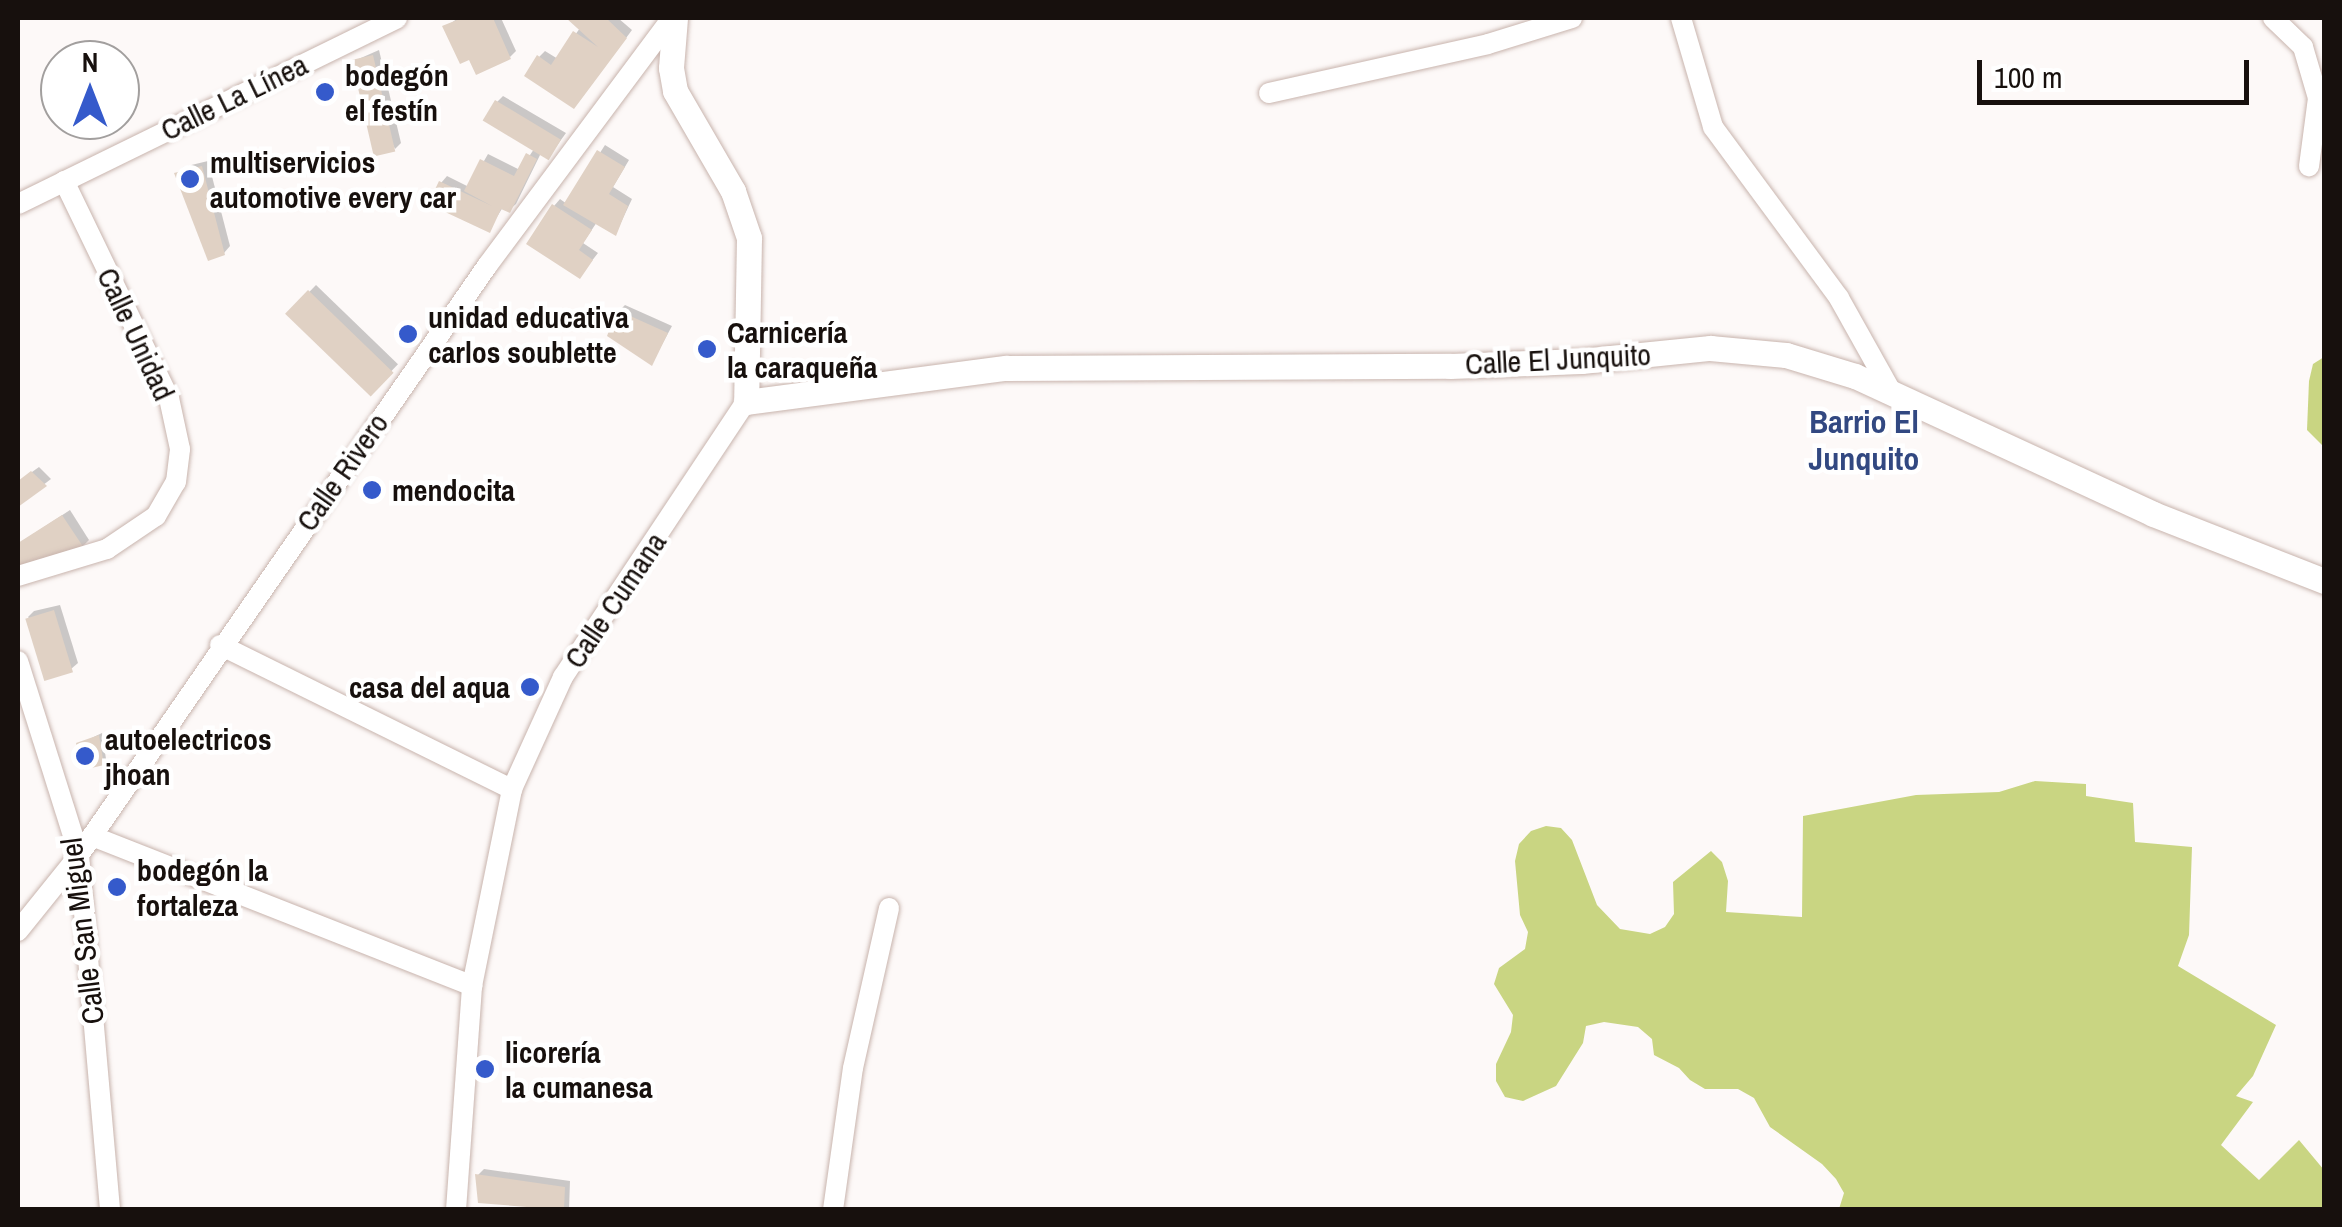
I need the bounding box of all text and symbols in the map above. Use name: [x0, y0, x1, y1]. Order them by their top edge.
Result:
north arrow: [40, 40, 140, 140]
scale bar: [1982, 40, 2254, 102]
text: N: [82, 43, 98, 81]
street label: Calle La Línea: [155, 46, 313, 148]
place label: bodegón el festín: [345, 57, 449, 128]
text: 100 m: [1994, 57, 2062, 97]
marker: bodegón el festín: [314, 81, 336, 103]
place label: multiservicios automotive every car: [210, 144, 456, 214]
marker: multiservicios automotive every car: [179, 168, 201, 190]
street label: Calle Unidad: [90, 262, 182, 406]
place label: unidad educativa carlos soublette: [428, 299, 629, 370]
place label: Carnicería la caraqueña: [727, 314, 877, 384]
marker: unidad educativa carlos soublette: [397, 323, 419, 345]
street label: Calle El Junquito: [1464, 336, 1652, 382]
marker: Carnicería la caraqueña: [696, 338, 718, 360]
district label: Barrio El Junquito: [1809, 404, 1919, 479]
street label: Calle Rivero: [288, 406, 396, 538]
place label: mendocita: [392, 472, 515, 508]
marker: mendocita: [361, 479, 383, 501]
street label: Calle Cumana: [557, 525, 673, 675]
place label: casa del aqua: [349, 669, 510, 705]
marker: casa del aqua: [519, 676, 541, 698]
place label: autoelectricos jhoan: [105, 721, 272, 792]
marker: autoelectricos jhoan: [74, 745, 96, 767]
street label: Calle San Miguel: [53, 836, 111, 1026]
place label: bodegón la fortaleza: [137, 852, 268, 922]
marker: bodegón la fortaleza: [106, 876, 128, 898]
place label: licorería la cumanesa: [505, 1034, 653, 1104]
marker: licorería la cumanesa: [474, 1058, 496, 1080]

